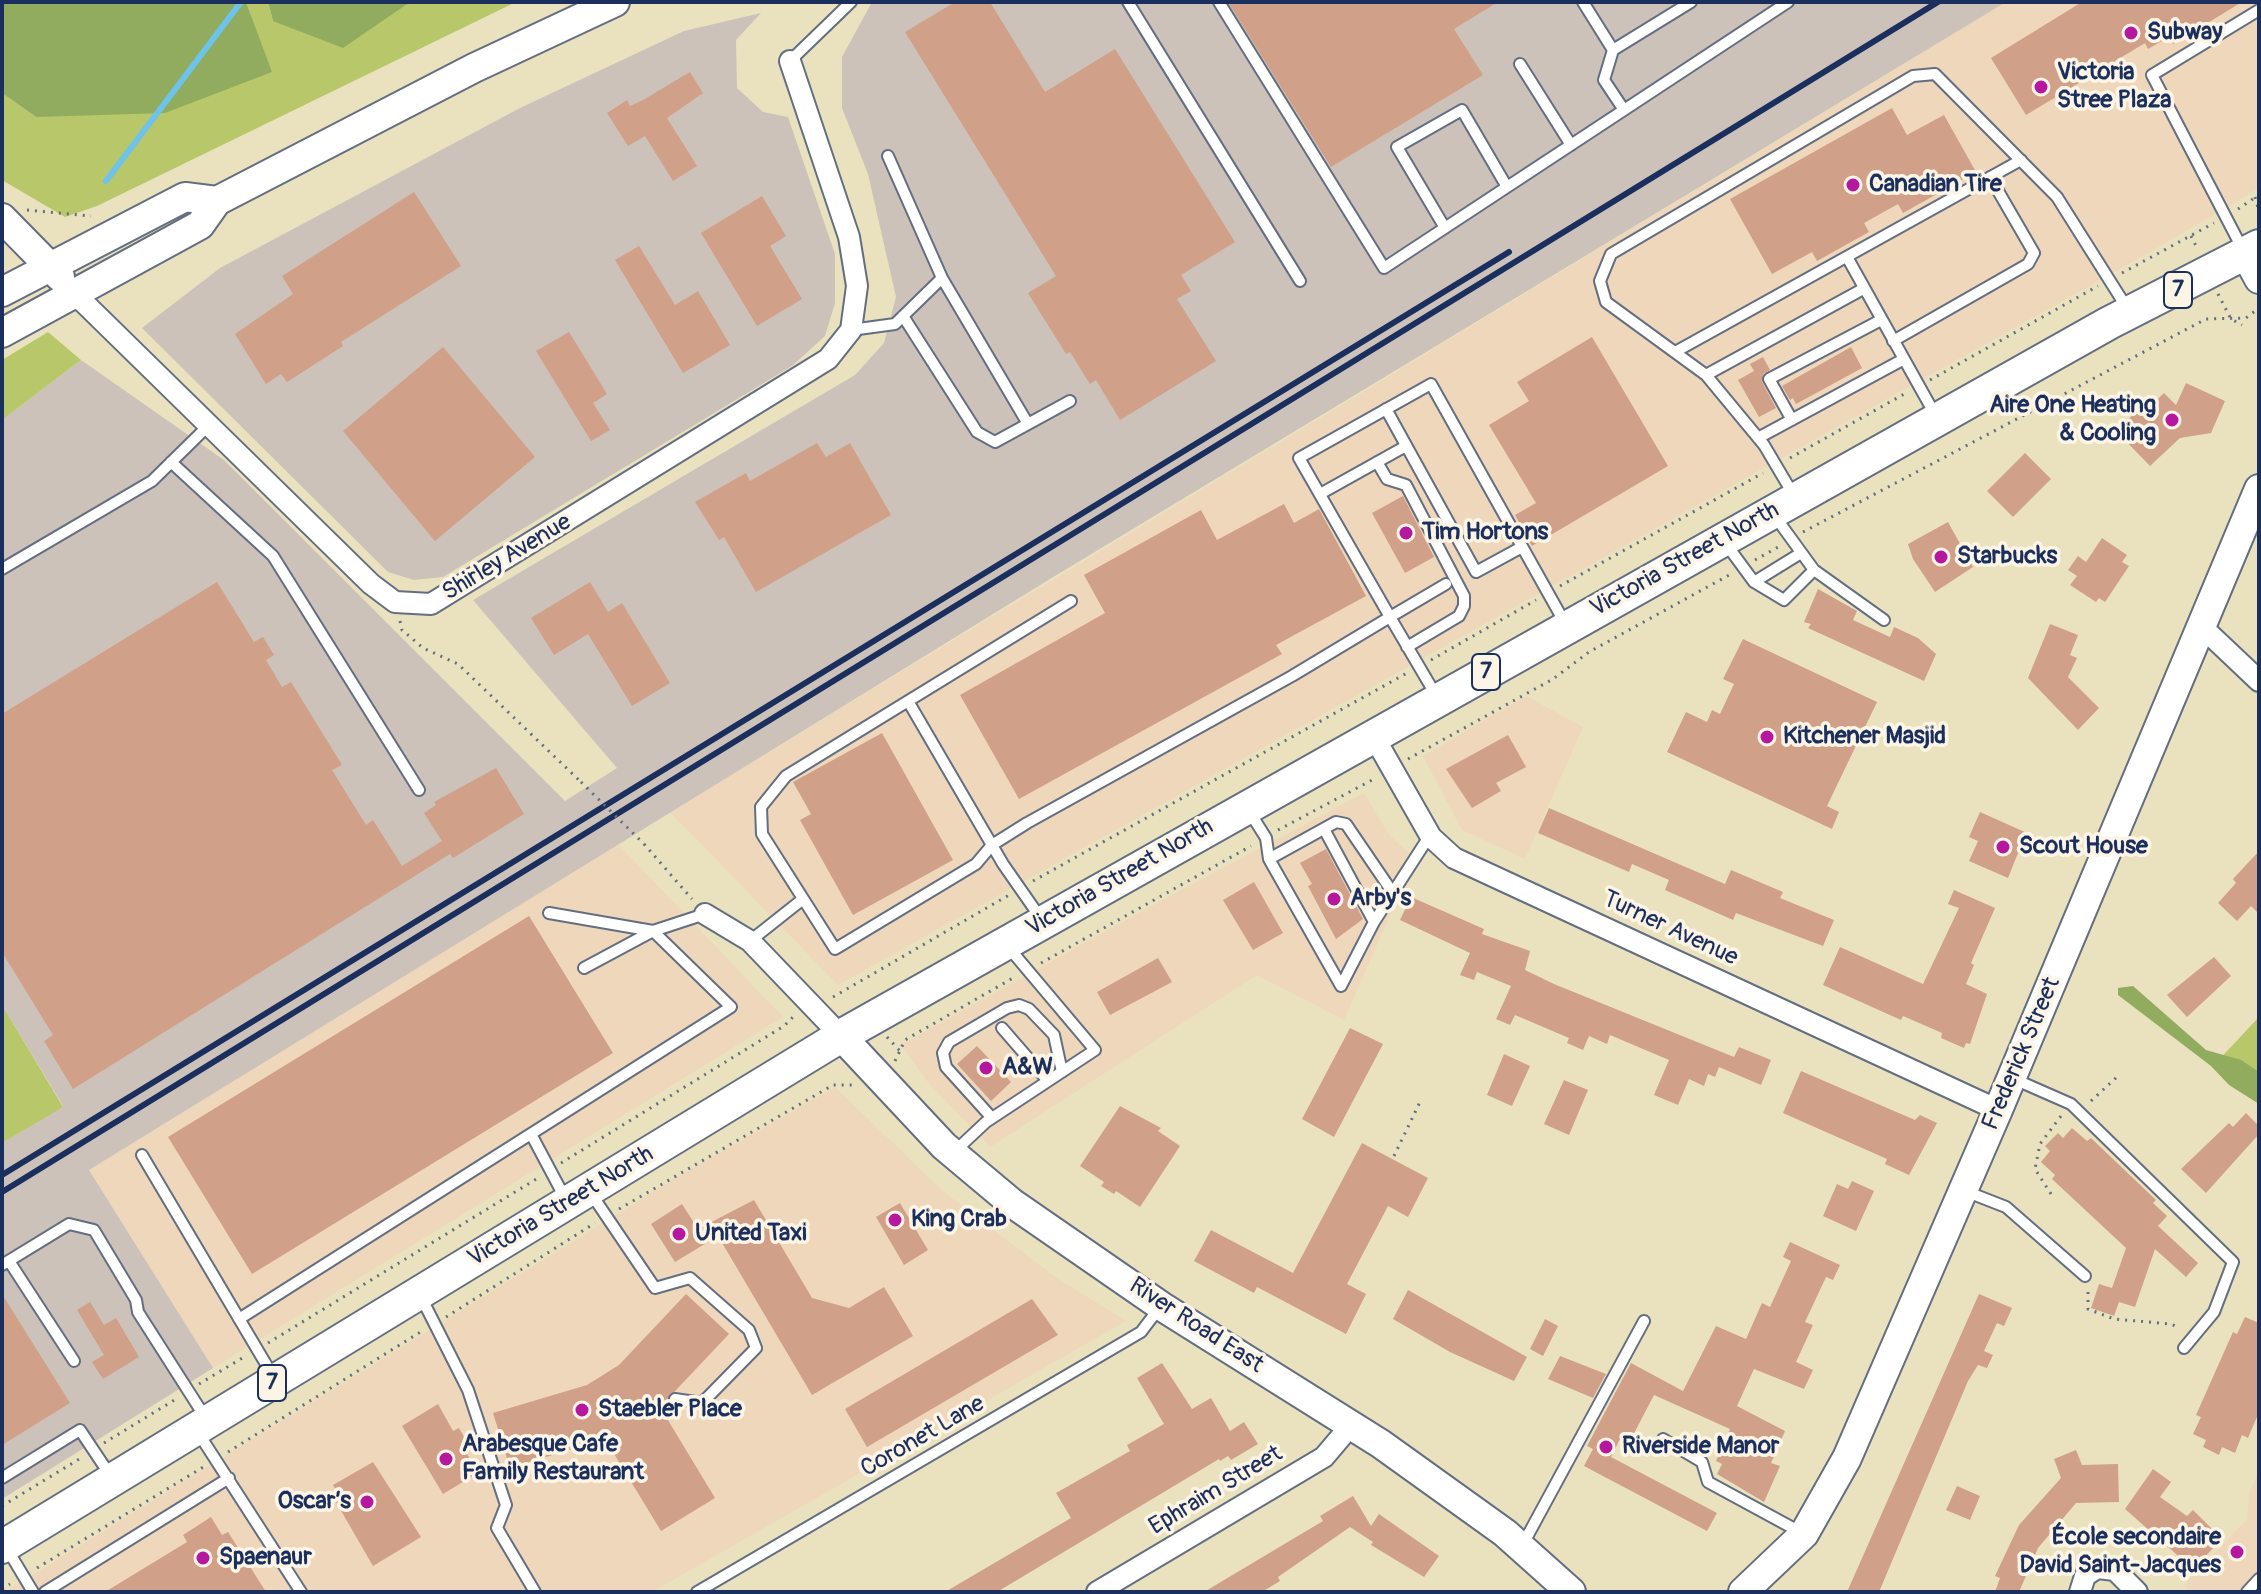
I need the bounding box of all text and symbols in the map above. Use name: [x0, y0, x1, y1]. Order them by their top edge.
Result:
place label: Subway: [2147, 19, 2222, 47]
marker: Subway: [2122, 24, 2140, 42]
place label: Victoria Stree Plaza: [2057, 59, 2171, 115]
marker: Victoria Stree Plaza: [2032, 78, 2050, 96]
place label: Canadian Tire: [1869, 171, 2002, 199]
marker: Canadian Tire: [1844, 176, 1862, 194]
road number: 7: [2164, 272, 2192, 308]
place label: Aire One Heating & Cooling: [1989, 392, 2156, 448]
marker: Aire One Heating & Cooling: [2163, 411, 2181, 429]
street label: Victoria Street North: [1586, 496, 1784, 624]
street label: Shirley Avenue: [437, 508, 577, 608]
place label: Tim Hortons: [1422, 519, 1548, 547]
marker: Tim Hortons: [1397, 524, 1415, 542]
place label: Starbucks: [1957, 543, 2057, 571]
marker: Starbucks: [1932, 548, 1950, 566]
road number: 7: [1472, 654, 1500, 690]
place label: Kitchener Masjid: [1783, 723, 1946, 751]
marker: Kitchener Masjid: [1758, 728, 1776, 746]
street label: Victoria Street North: [1021, 813, 1219, 943]
place label: Scout House: [2019, 833, 2148, 861]
marker: Scout House: [1994, 838, 2012, 856]
place label: Arby's: [1350, 885, 1411, 913]
street label: Turner Avenue: [1598, 885, 1742, 973]
marker: Arby's: [1325, 890, 1343, 908]
street label: Frederick Street: [1977, 973, 2067, 1135]
place label: A&W: [1002, 1054, 1053, 1082]
marker: A&W: [977, 1059, 995, 1077]
street label: Victoria Street North: [463, 1140, 659, 1274]
place label: King Crab: [911, 1206, 1007, 1234]
marker: King Crab: [886, 1211, 904, 1229]
place label: United Taxi: [695, 1220, 807, 1248]
marker: United Taxi: [670, 1225, 688, 1243]
street label: River Road East: [1123, 1272, 1269, 1380]
road number: 7: [258, 1365, 286, 1401]
street label: Coronet Lane: [856, 1390, 990, 1484]
place label: Staebler Place: [598, 1396, 742, 1424]
marker: Staebler Place: [573, 1401, 591, 1419]
place label: Arabesque Cafe Family Restaurant: [462, 1431, 644, 1487]
place label: Riverside Manor: [1622, 1433, 1779, 1461]
marker: Riverside Manor: [1597, 1438, 1615, 1456]
street label: Ephraim Street: [1144, 1440, 1288, 1542]
marker: Arabesque Cafe Family Restaurant: [437, 1450, 455, 1468]
place label: Oscar’s: [277, 1488, 351, 1516]
marker: Oscar’s: [358, 1493, 376, 1511]
place label: École secondaire David Saint-Jacques: [2020, 1524, 2221, 1580]
marker: École secondaire David Saint-Jacques: [2228, 1543, 2246, 1561]
place label: Spaenaur: [219, 1544, 312, 1572]
marker: Spaenaur: [194, 1549, 212, 1567]

